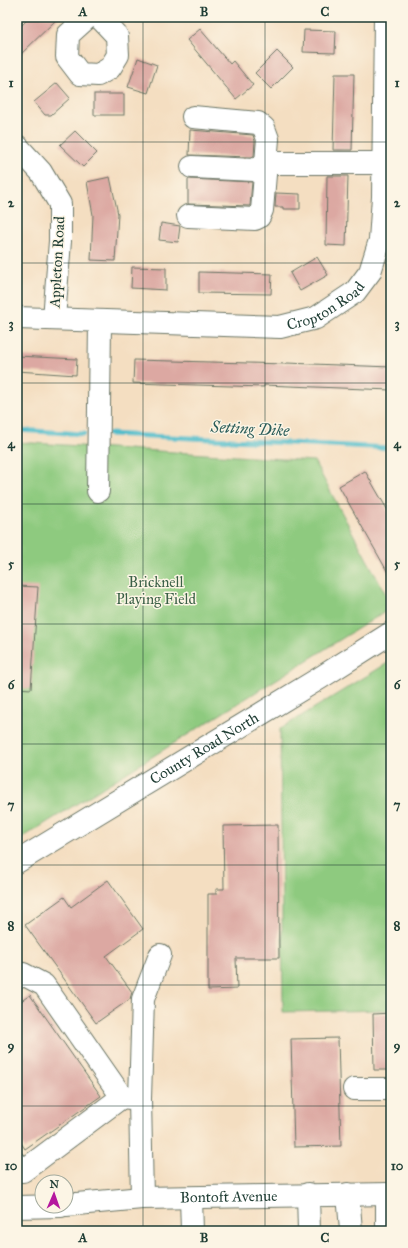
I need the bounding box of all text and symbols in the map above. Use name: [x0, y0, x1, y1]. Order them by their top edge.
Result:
text: A: [78, 4, 88, 20]
text: B: [200, 4, 209, 20]
text: C: [321, 4, 330, 20]
text: 1: [8, 75, 14, 91]
text: 1: [394, 75, 400, 91]
text: 2: [8, 195, 15, 211]
text: 2: [394, 195, 401, 211]
street label: Appleton Road: [46, 215, 68, 309]
street label: Cropton Road: [285, 278, 369, 334]
text: 3: [8, 316, 14, 332]
text: 3: [394, 316, 400, 332]
water label: Setting Dike: [209, 417, 291, 440]
text: 4: [7, 436, 15, 452]
text: 4: [393, 436, 401, 452]
text: 5: [8, 556, 15, 572]
text: 5: [394, 556, 401, 572]
park label: Bricknell Playing Field: [116, 573, 196, 608]
text: 6: [8, 677, 16, 693]
text: 6: [394, 677, 402, 693]
street label: County Road North: [146, 708, 262, 788]
text: 7: [8, 797, 15, 813]
text: 7: [394, 797, 401, 813]
text: 8: [8, 918, 15, 934]
text: 8: [394, 918, 401, 934]
text: 9: [8, 1038, 15, 1054]
text: 9: [394, 1038, 401, 1054]
text: 10: [5, 1158, 18, 1174]
text: 10: [391, 1158, 404, 1174]
north arrow: [34, 1174, 74, 1214]
text: N: [49, 1178, 60, 1191]
street label: Bontoft Avenue: [180, 1187, 277, 1206]
text: A: [78, 1230, 88, 1246]
text: B: [200, 1230, 209, 1246]
text: C: [321, 1230, 330, 1246]

